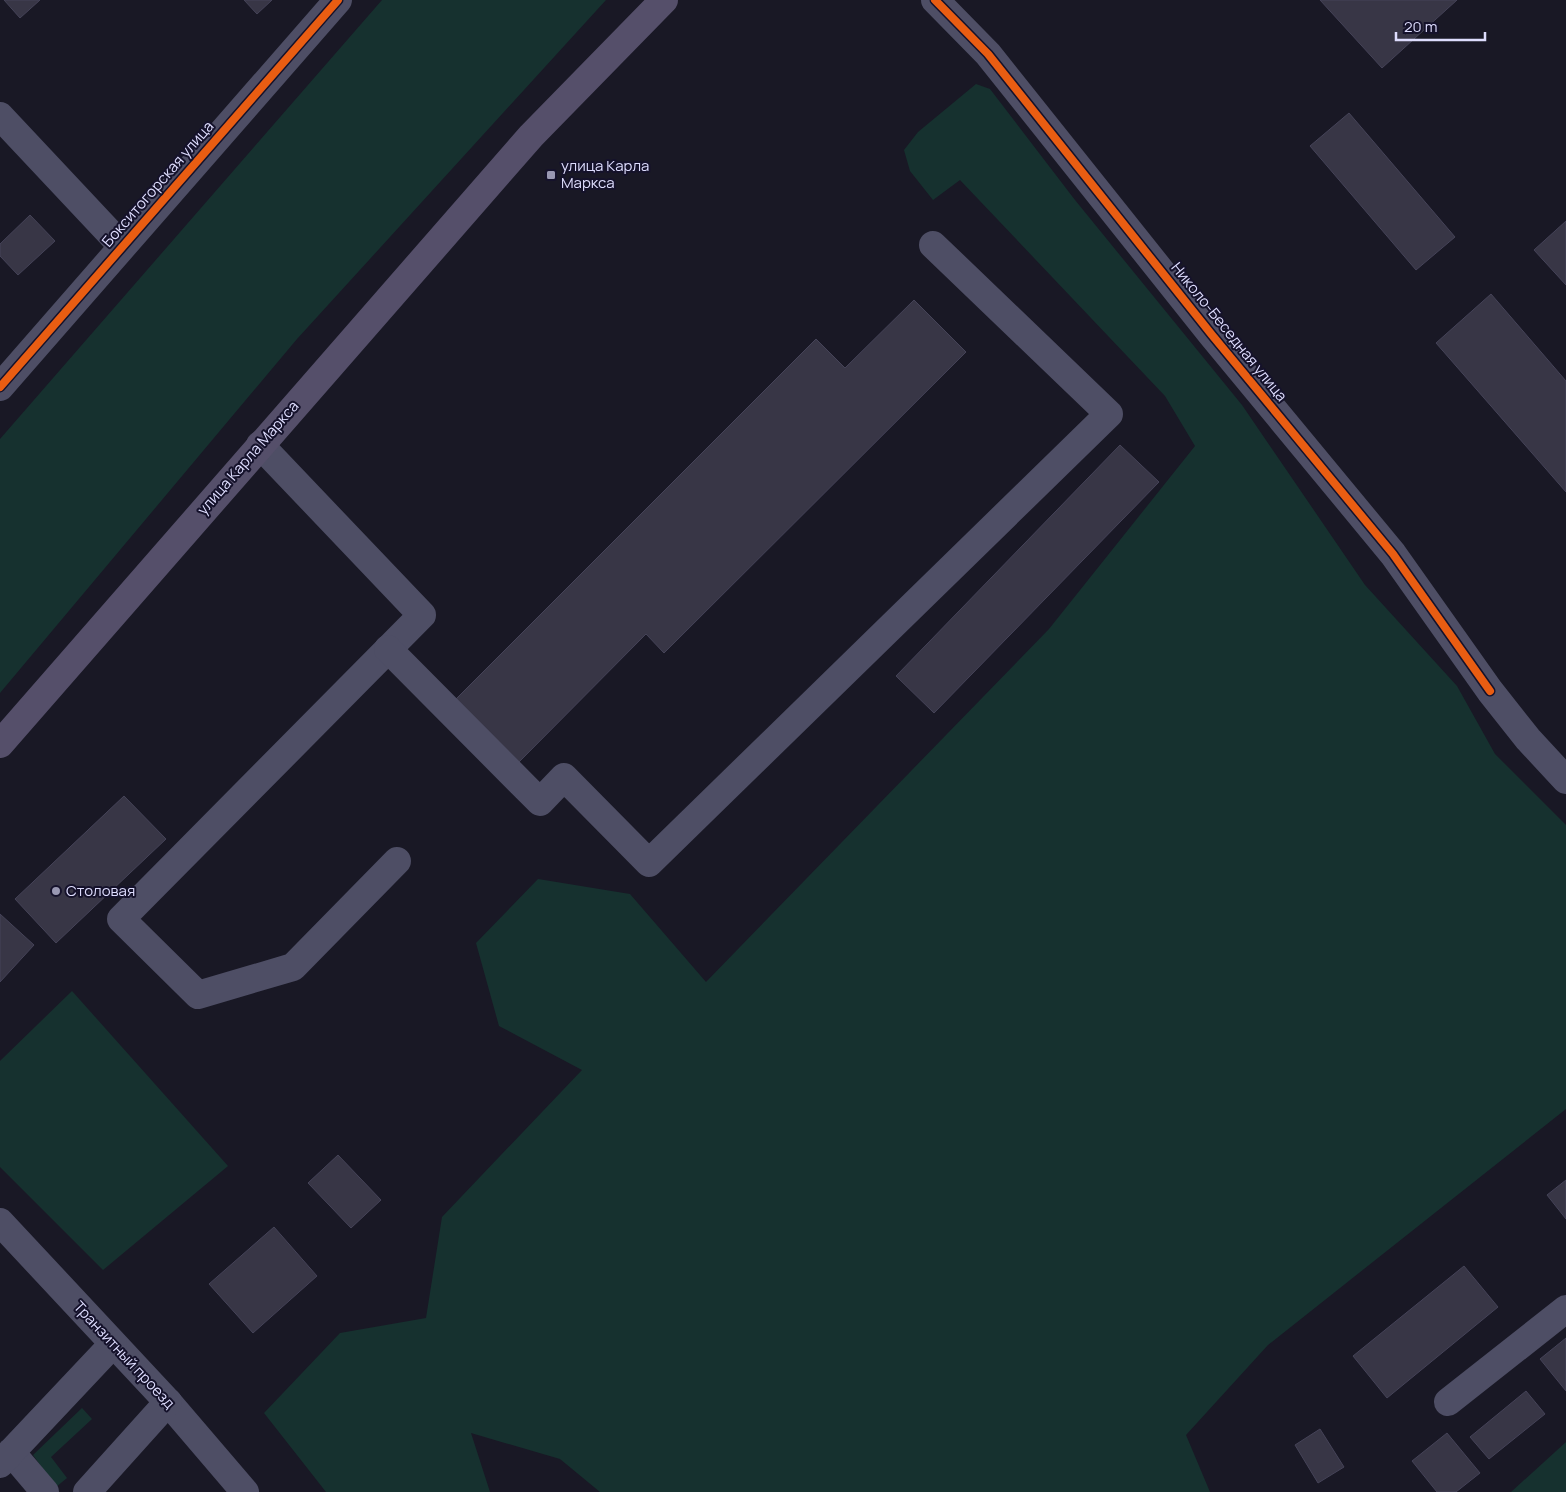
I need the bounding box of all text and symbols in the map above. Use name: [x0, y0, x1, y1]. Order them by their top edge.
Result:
scale bar: [1396, 10, 1485, 42]
text: 20 m: [1404, 16, 1437, 37]
street label: Бокситогорская улица: [97, 116, 218, 251]
place label: улица Карла Маркса: [561, 155, 649, 193]
marker: улица Карла Маркса: [545, 169, 557, 181]
street label: Николо-Беседная улица: [1167, 258, 1292, 406]
street label: улица Карла Маркса: [192, 396, 303, 519]
place label: Столовая: [66, 880, 135, 901]
marker: Столовая: [50, 885, 62, 897]
street label: Транзитный проезд: [69, 1296, 180, 1413]

